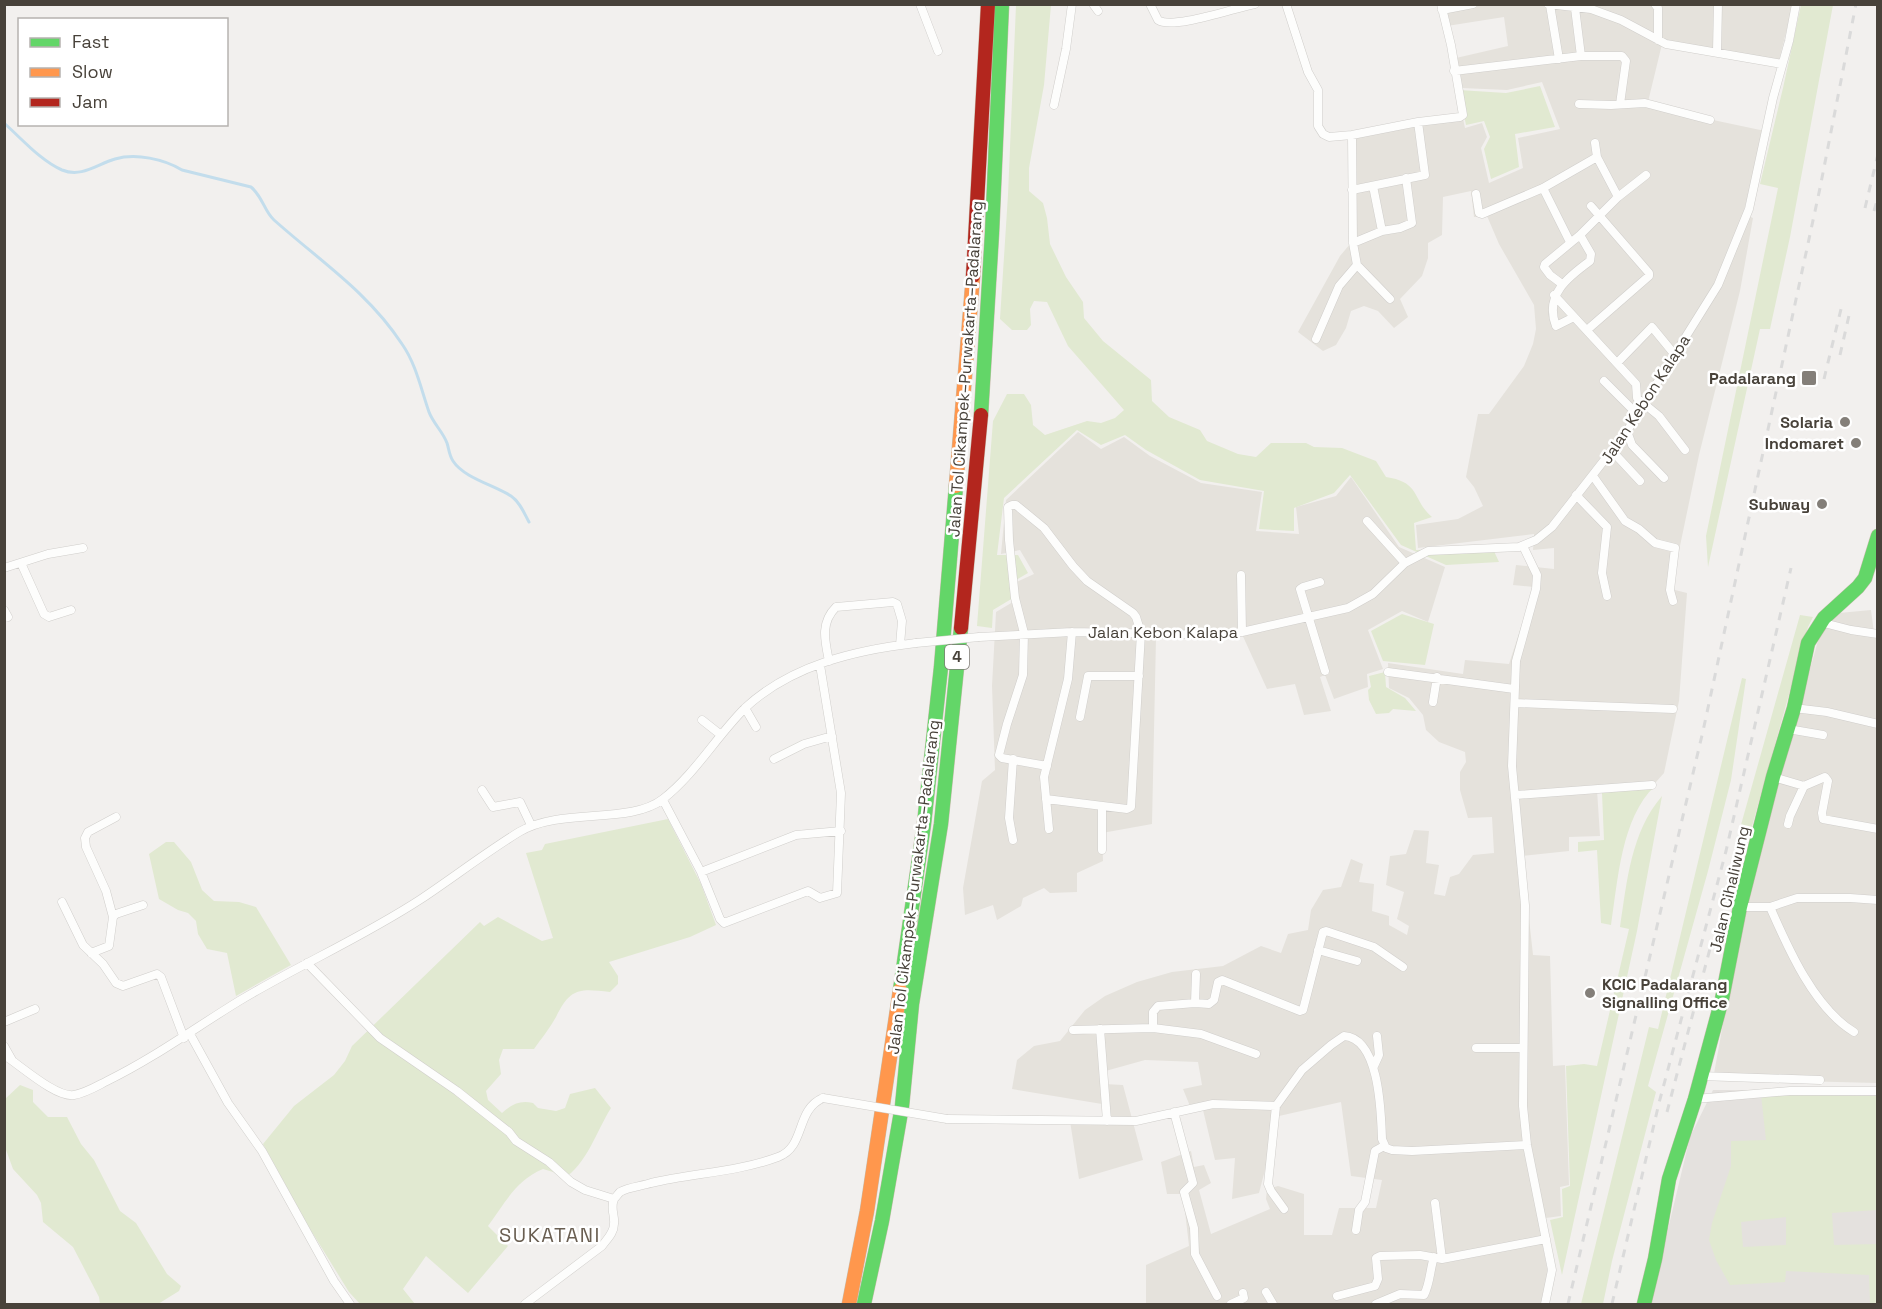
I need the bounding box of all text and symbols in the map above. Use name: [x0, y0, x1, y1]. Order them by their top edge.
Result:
legend: [18, 18, 228, 126]
text: Fast: [72, 30, 109, 53]
text: Slow: [72, 60, 113, 83]
text: Jam: [72, 90, 108, 113]
street label: Jalan Tol Cikampek–Purwakarta–Padalarang: [943, 200, 988, 538]
street label: Jalan Kebon Kalapa: [1596, 331, 1695, 468]
place label: Padalarang: [1709, 368, 1796, 389]
marker: Padalarang: [1800, 369, 1818, 387]
place label: Solaria: [1780, 412, 1833, 433]
marker: Solaria: [1838, 415, 1852, 429]
place label: Indomaret: [1765, 433, 1844, 454]
marker: Indomaret: [1849, 436, 1863, 450]
place label: Subway: [1749, 494, 1810, 515]
marker: Subway: [1815, 497, 1829, 511]
street label: Jalan Kebon Kalapa: [1088, 622, 1238, 643]
road number: 4: [945, 645, 969, 669]
street label: Jalan Tol Cikampek–Purwakarta–Padalarang: [883, 719, 944, 1056]
street label: Jalan Cihaliwung: [1705, 824, 1754, 954]
place label: KCIC Padalarang Signalling Office: [1602, 974, 1728, 1013]
marker: KCIC Padalarang Signalling Office: [1583, 986, 1597, 1000]
district label: SUKATANI: [499, 1222, 601, 1248]

